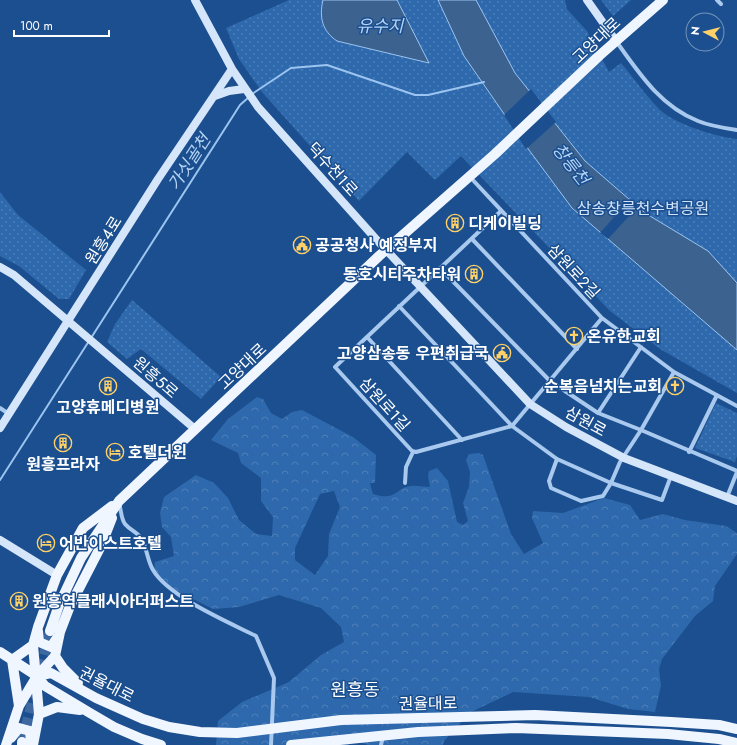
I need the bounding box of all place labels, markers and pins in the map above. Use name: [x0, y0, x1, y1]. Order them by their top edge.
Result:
place label: 디케이빌딩: [468, 212, 542, 235]
building icon: 디케이빌딩: [445, 213, 465, 233]
place label: 공공청사 예정부지: [315, 234, 438, 257]
public building icon: 공공청사 예정부지: [292, 235, 312, 255]
place label: 동호시티주차타워: [343, 263, 461, 286]
building icon: 동호시티주차타워: [464, 264, 484, 284]
place label: 온유한교회: [587, 325, 661, 348]
church icon: 온유한교회: [564, 326, 584, 346]
place label: 고양삼송동 우편취급국: [337, 342, 489, 365]
public building icon: 고양삼송동 우편취급국: [492, 343, 512, 363]
place label: 순복음넘치는교회: [544, 375, 662, 398]
building icon: 고양휴메디병원: [98, 376, 118, 396]
church icon: 순복음넘치는교회: [665, 376, 685, 396]
place label: 고양휴메디병원: [56, 396, 160, 419]
building icon: 원흥프라자: [53, 433, 73, 453]
place label: 호텔더윈: [128, 441, 187, 464]
hotel icon: 호텔더윈: [105, 442, 125, 462]
place label: 원흥프라자: [26, 453, 100, 476]
place label: 어반이스트호텔: [59, 532, 162, 555]
hotel icon: 어반이스트호텔: [36, 533, 56, 553]
place label: 원흥역클래시아더퍼스트: [32, 590, 194, 613]
building icon: 원흥역클래시아더퍼스트: [9, 591, 29, 611]

